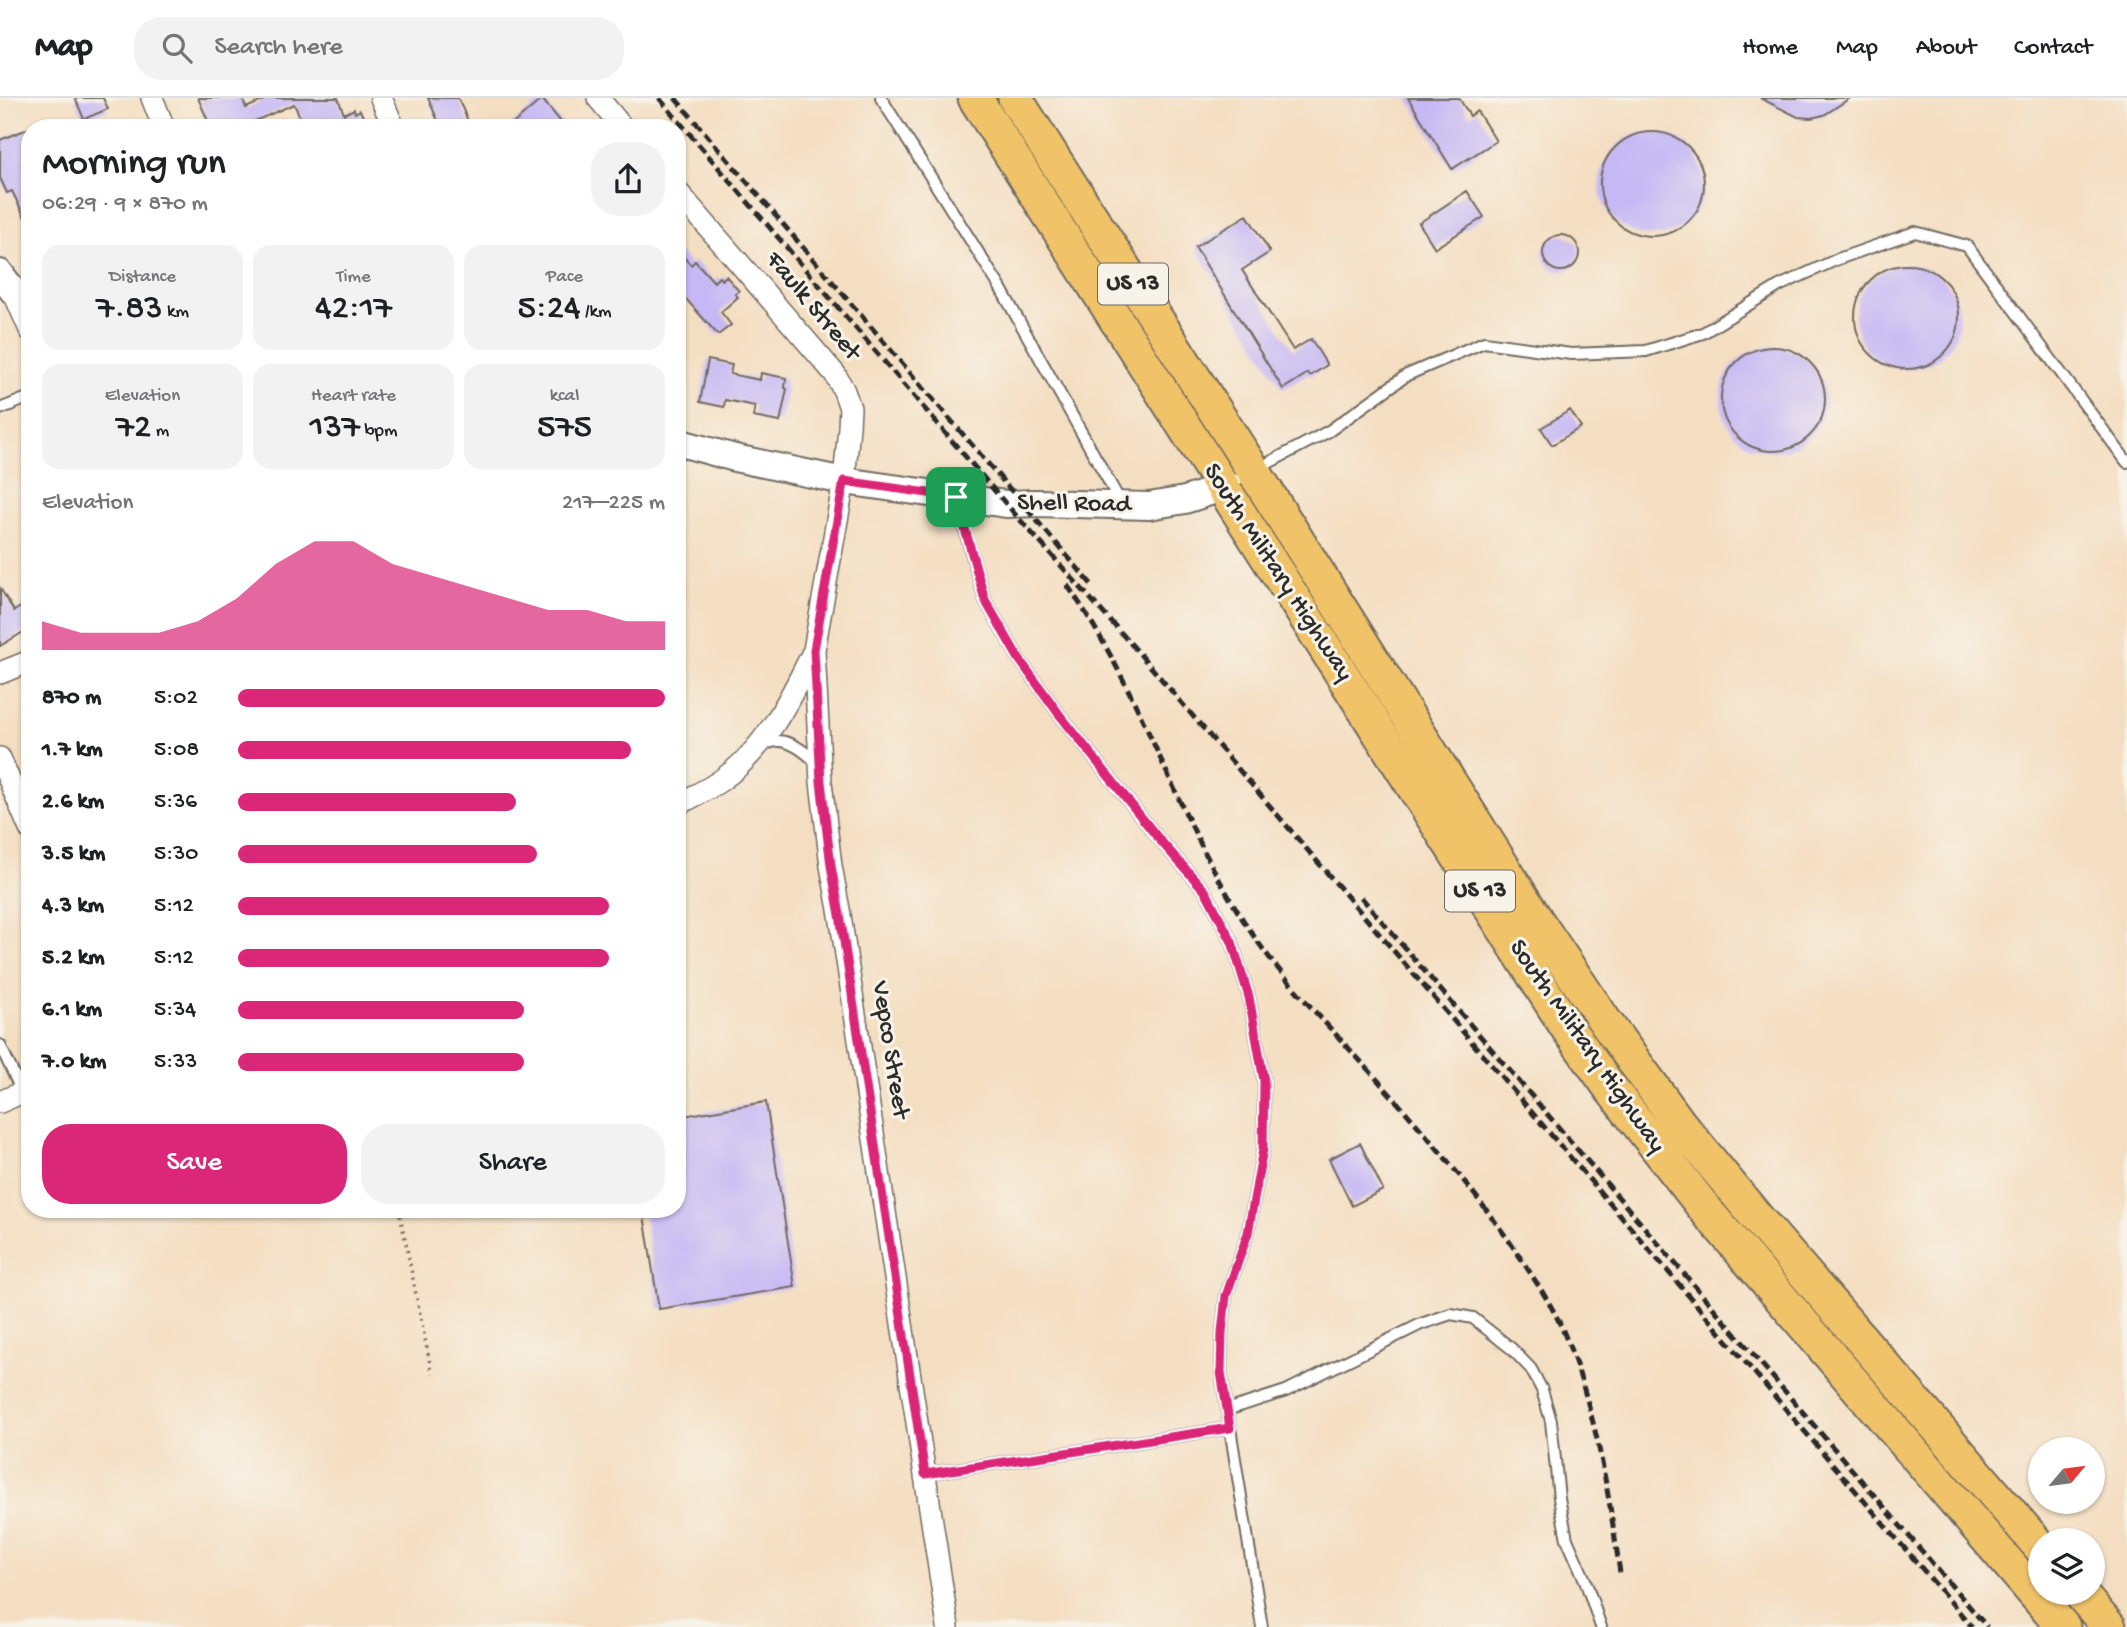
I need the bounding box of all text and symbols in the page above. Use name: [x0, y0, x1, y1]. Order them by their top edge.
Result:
search box: [134, 17, 624, 80]
text: Map: [35, 29, 92, 67]
icon: search: [158, 29, 196, 67]
text: Search here: [214, 33, 343, 64]
text: Home: [1742, 34, 1798, 63]
text: Map: [1836, 34, 1878, 63]
text: About: [1916, 34, 1976, 63]
text: Contact: [2014, 34, 2092, 63]
button: share: [591, 142, 665, 216]
text: Morning run: [42, 143, 226, 187]
text: 06:29 · 9 × 870 m: [42, 191, 208, 218]
street label: Faulk Street: [757, 245, 868, 370]
road number: US 13: [1098, 264, 1168, 304]
text: Distance: [109, 266, 176, 289]
text: Time: [336, 266, 371, 289]
text: Pace: [546, 266, 583, 289]
text: 7.83: [96, 289, 163, 330]
text: 42:17: [315, 289, 392, 330]
text: 5:24: [517, 289, 581, 330]
text: km: [163, 301, 189, 324]
text: /km: [581, 301, 612, 324]
text: Elevation: [105, 385, 180, 408]
text: Heart rate: [311, 385, 396, 408]
text: kcal: [550, 385, 579, 408]
text: 72: [116, 408, 151, 449]
text: 137: [310, 408, 360, 449]
text: 575: [537, 408, 592, 449]
text: m: [151, 420, 169, 443]
text: bpm: [360, 420, 397, 443]
street label: South Military Highway: [1195, 458, 1359, 688]
pin: [926, 467, 986, 527]
icon: arrive: [937, 478, 975, 516]
street label: Shell Road: [1017, 489, 1133, 522]
text: Elevation: [42, 490, 133, 517]
text: 217–225 m: [562, 490, 665, 517]
text: 870 m: [42, 685, 101, 712]
text: 5:02: [154, 685, 198, 712]
text: 1.7 km: [42, 737, 103, 764]
text: 5:08: [154, 737, 199, 764]
text: 2.6 km: [42, 789, 104, 816]
text: 5:36: [154, 789, 197, 816]
text: 3.5 km: [42, 841, 105, 868]
text: 5:30: [154, 841, 198, 868]
road number: US 13: [1445, 870, 1515, 912]
text: 4.3 km: [42, 893, 104, 920]
text: 5:12: [154, 893, 194, 920]
street label: South Military Highway: [1501, 934, 1671, 1160]
text: 5.2 km: [42, 945, 105, 972]
text: 5:12: [154, 945, 194, 972]
street label: Vepco Street: [863, 978, 916, 1123]
text: 6.1 km: [42, 997, 102, 1024]
text: 5:34: [154, 997, 196, 1024]
text: 7.0 km: [42, 1049, 106, 1076]
text: 5:33: [154, 1049, 197, 1076]
button: Save: [42, 1124, 347, 1204]
button: Share: [361, 1124, 665, 1204]
north arrow: [2028, 1437, 2105, 1514]
map controls: [2028, 1437, 2105, 1605]
button: layers: [2028, 1528, 2105, 1605]

